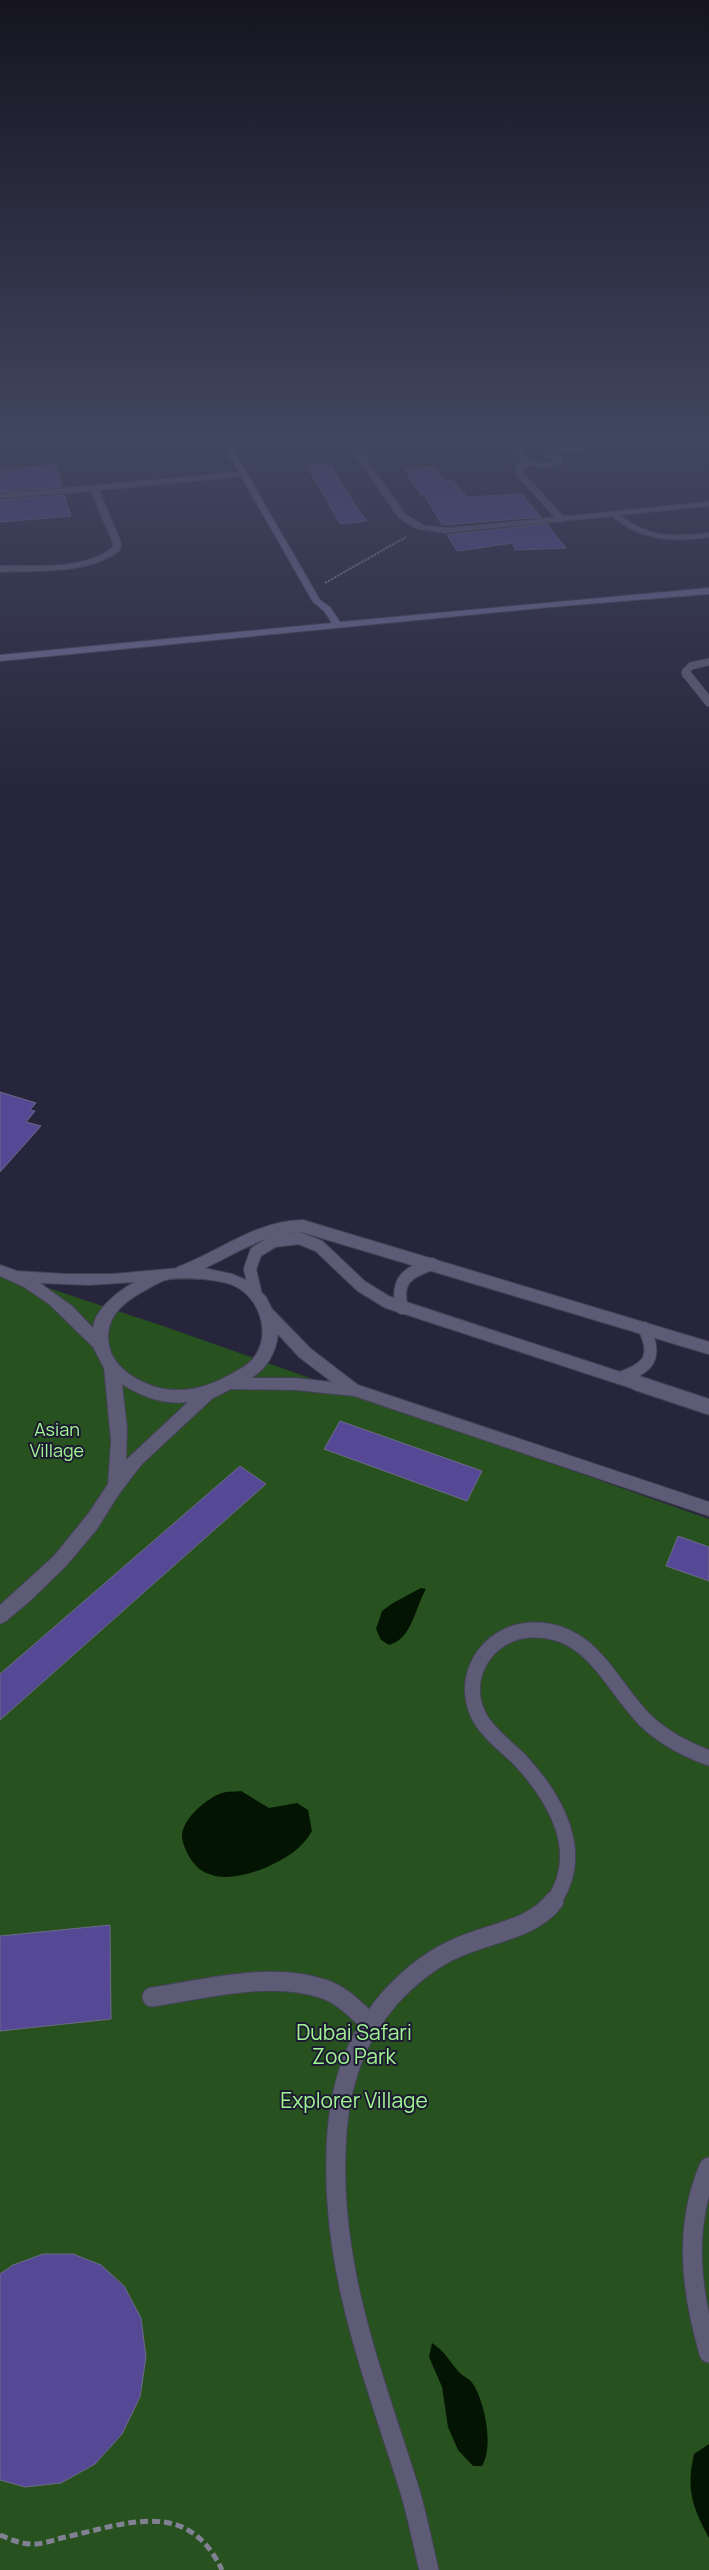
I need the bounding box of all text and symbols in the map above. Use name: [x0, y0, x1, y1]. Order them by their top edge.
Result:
park label: Asian Village: [30, 1417, 84, 1462]
park label: Dubai Safari Zoo Park: [296, 2018, 412, 2070]
park label: Explorer Village: [280, 2086, 428, 2114]

